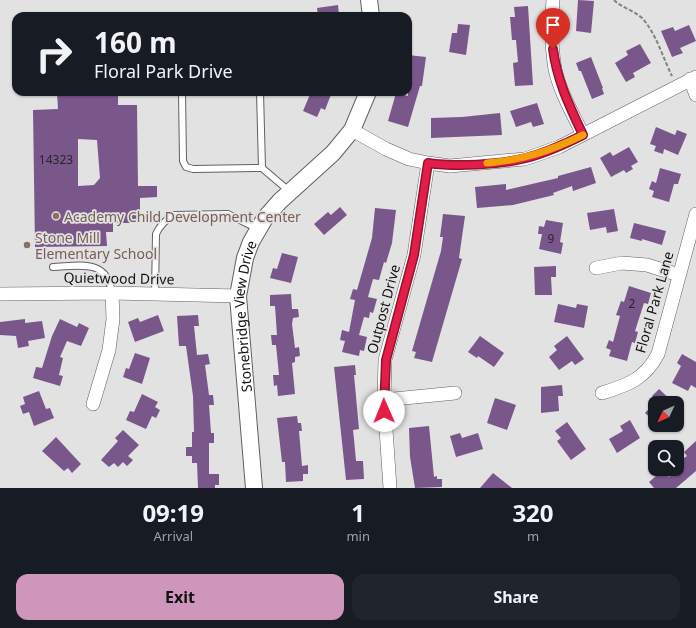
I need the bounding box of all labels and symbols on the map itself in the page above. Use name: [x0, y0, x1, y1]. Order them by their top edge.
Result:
pin: [536, 8, 570, 49]
house number: 14323: [39, 151, 73, 168]
place label: Academy Child Development Center: [64, 207, 301, 226]
marker: Academy Child Development Center: [51, 211, 61, 221]
place label: Stone Mill Elementary School: [35, 228, 157, 263]
house number: 9: [548, 230, 555, 247]
street label: Stonebridge View Drive: [229, 237, 260, 393]
marker: Stone Mill Elementary School: [22, 240, 32, 250]
street label: Floral Park Lane: [630, 249, 678, 355]
street label: Outpost Drive: [362, 262, 404, 356]
street label: Quietwood Drive: [63, 268, 175, 288]
house number: 2: [629, 295, 636, 312]
position arrow: [363, 390, 405, 432]
north arrow: [648, 396, 684, 432]

